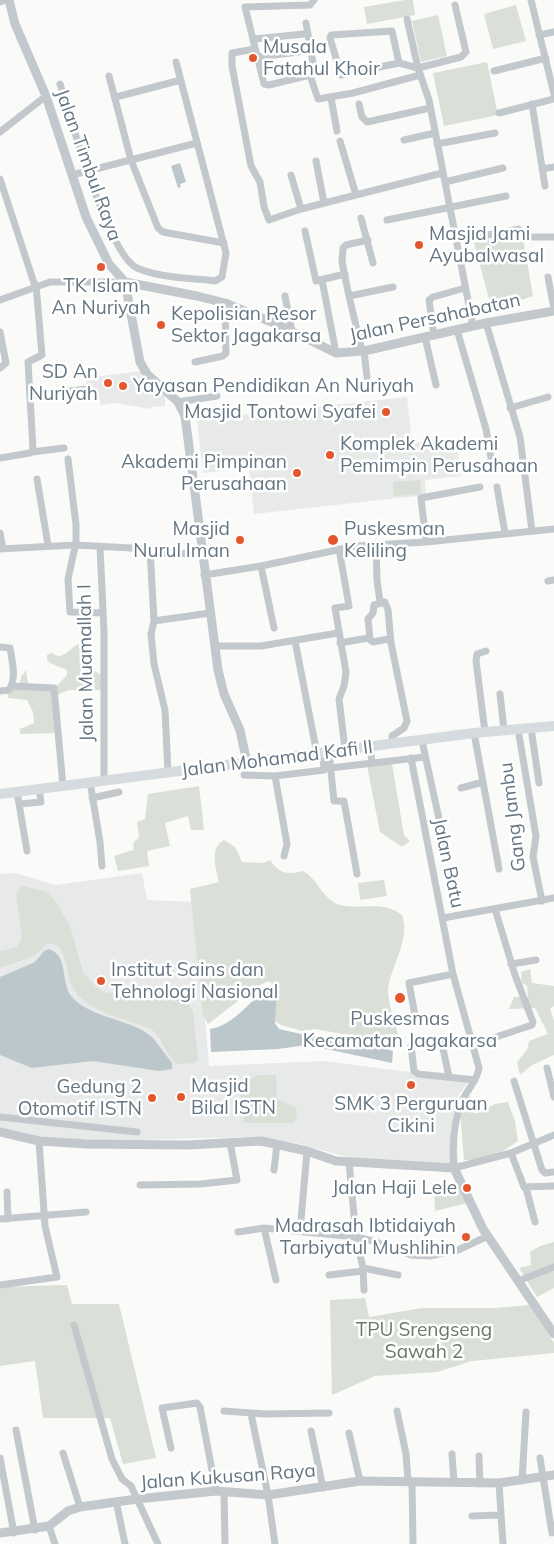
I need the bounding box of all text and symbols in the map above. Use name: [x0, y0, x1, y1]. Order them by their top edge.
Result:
place label: Musala Fatahul Khoir: [263, 36, 380, 80]
marker: Musala Fatahul Khoir: [247, 52, 259, 64]
street label: Jalan Timbul Raya: [50, 86, 126, 244]
place label: Masjid Jami Ayubalwasal: [429, 223, 544, 267]
marker: Masjid Jami Ayubalwasal: [413, 239, 425, 251]
marker: TK Islam An Nuriyah: [95, 261, 107, 273]
place label: TK Islam An Nuriyah: [51, 275, 151, 319]
street label: Jalan Persahabatan: [347, 289, 523, 347]
place label: Kepolisian Resor Sektor Jagakarsa: [171, 303, 321, 347]
marker: Kepolisian Resor Sektor Jagakarsa: [155, 319, 167, 331]
place label: SD An Nuriyah: [29, 361, 98, 405]
place label: Yayasan Pendidikan An Nuriyah: [133, 375, 414, 397]
marker: SD An Nuriyah: [102, 377, 114, 389]
marker: Yayasan Pendidikan An Nuriyah: [117, 380, 129, 392]
place label: Masjid Tontowi Syafei: [184, 401, 376, 423]
marker: Masjid Tontowi Syafei: [380, 406, 392, 418]
place label: Komplek Akademi Pemimpin Perusahaan: [340, 433, 538, 477]
marker: Komplek Akademi Pemimpin Perusahaan: [324, 449, 336, 461]
place label: Akademi Pimpinan Perusahaan: [121, 451, 287, 495]
marker: Akademi Pimpinan Perusahaan: [291, 467, 303, 479]
place label: Masjid Nurul Iman: [133, 518, 230, 562]
place label: Puskesman Keliling: [344, 518, 445, 562]
marker: Puskesman Keliling: [326, 533, 340, 547]
marker: Masjid Nurul Iman: [234, 534, 246, 546]
street label: Jalan Muamallah I: [73, 584, 99, 742]
street label: Jalan Mohamad Kafi II: [180, 736, 374, 782]
street label: Gang Jambu: [495, 761, 531, 873]
street label: Jalan Batu: [427, 816, 469, 910]
place label: Institut Sains dan Tehnologi Nasional: [111, 959, 278, 1003]
marker: Institut Sains dan Tehnologi Nasional: [95, 975, 107, 987]
marker: Puskesmas Kecamatan Jagakarsa: [393, 991, 407, 1005]
place label: Puskesmas Kecamatan Jagakarsa: [303, 1008, 497, 1052]
place label: Masjid Bilal ISTN: [191, 1075, 276, 1119]
place label: Gedung 2 Otomotif ISTN: [18, 1076, 142, 1120]
marker: SMK 3 Perguruan Cikini: [405, 1079, 417, 1091]
marker: Masjid Bilal ISTN: [175, 1091, 187, 1103]
marker: Gedung 2 Otomotif ISTN: [146, 1092, 158, 1104]
place label: SMK 3 Perguruan Cikini: [334, 1093, 488, 1137]
place label: Jalan Haji Lele: [332, 1177, 457, 1199]
marker: Jalan Haji Lele: [461, 1182, 473, 1194]
place label: Madrasah Ibtidaiyah Tarbiyatul Mushlihin: [275, 1215, 456, 1259]
marker: Madrasah Ibtidaiyah Tarbiyatul Mushlihin: [460, 1231, 472, 1243]
park label: TPU Srengseng Sawah 2: [356, 1319, 492, 1363]
street label: Jalan Kukusan Raya: [139, 1459, 317, 1495]

